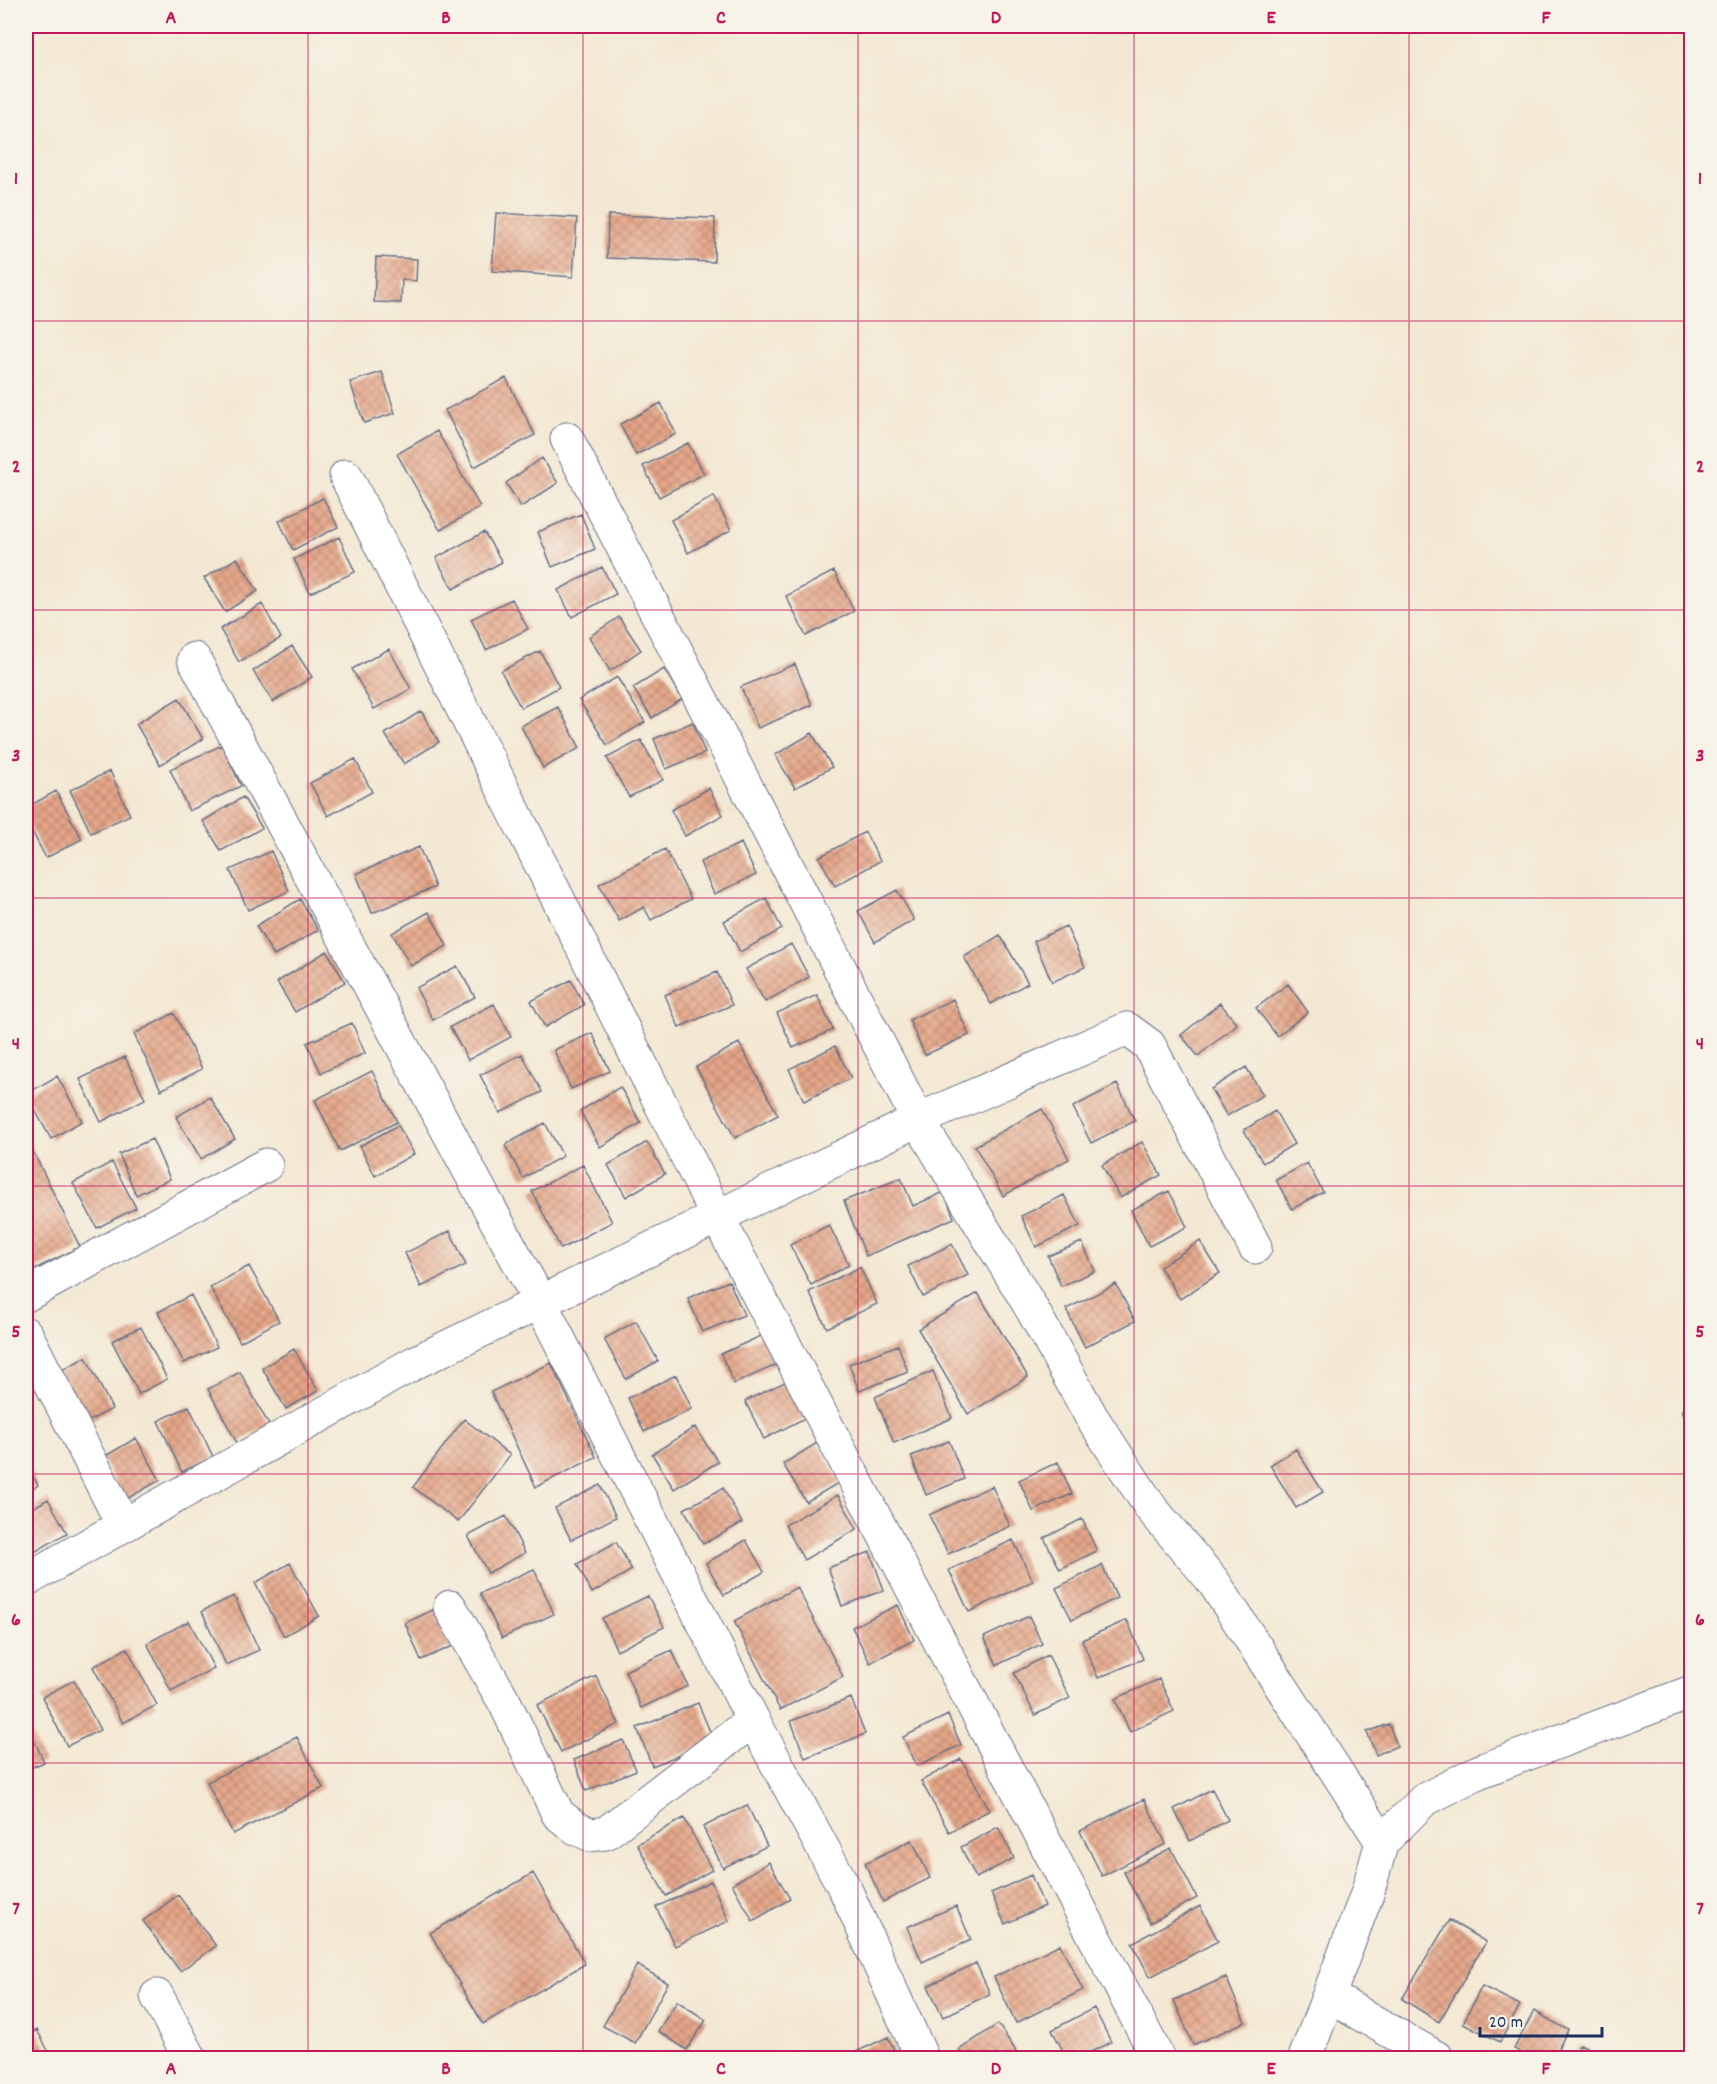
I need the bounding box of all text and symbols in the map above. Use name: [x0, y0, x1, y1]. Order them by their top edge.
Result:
text: A: [166, 5, 177, 33]
text: B: [441, 5, 451, 33]
text: C: [716, 5, 726, 33]
text: D: [991, 5, 1002, 33]
text: E: [1266, 5, 1276, 33]
text: F: [1542, 5, 1552, 33]
text: 1: [14, 166, 18, 194]
text: 1: [1698, 166, 1702, 194]
text: 2: [12, 454, 20, 482]
text: 2: [1696, 454, 1704, 482]
text: 3: [12, 743, 20, 771]
text: 3: [1696, 743, 1704, 771]
text: 4: [12, 1031, 20, 1059]
text: 4: [1696, 1031, 1704, 1059]
text: 5: [11, 1319, 21, 1347]
text: 5: [1695, 1319, 1705, 1347]
text: 6: [11, 1607, 21, 1635]
text: 6: [1695, 1607, 1705, 1635]
text: 7: [12, 1896, 20, 1924]
text: 7: [1696, 1896, 1704, 1924]
scale bar: [1480, 2000, 1602, 2038]
text: 20 m: [1489, 2011, 1523, 2036]
text: A: [166, 2056, 177, 2084]
text: B: [441, 2056, 451, 2084]
text: C: [716, 2056, 726, 2084]
text: D: [991, 2056, 1002, 2084]
text: E: [1266, 2056, 1276, 2084]
text: F: [1542, 2056, 1552, 2084]

